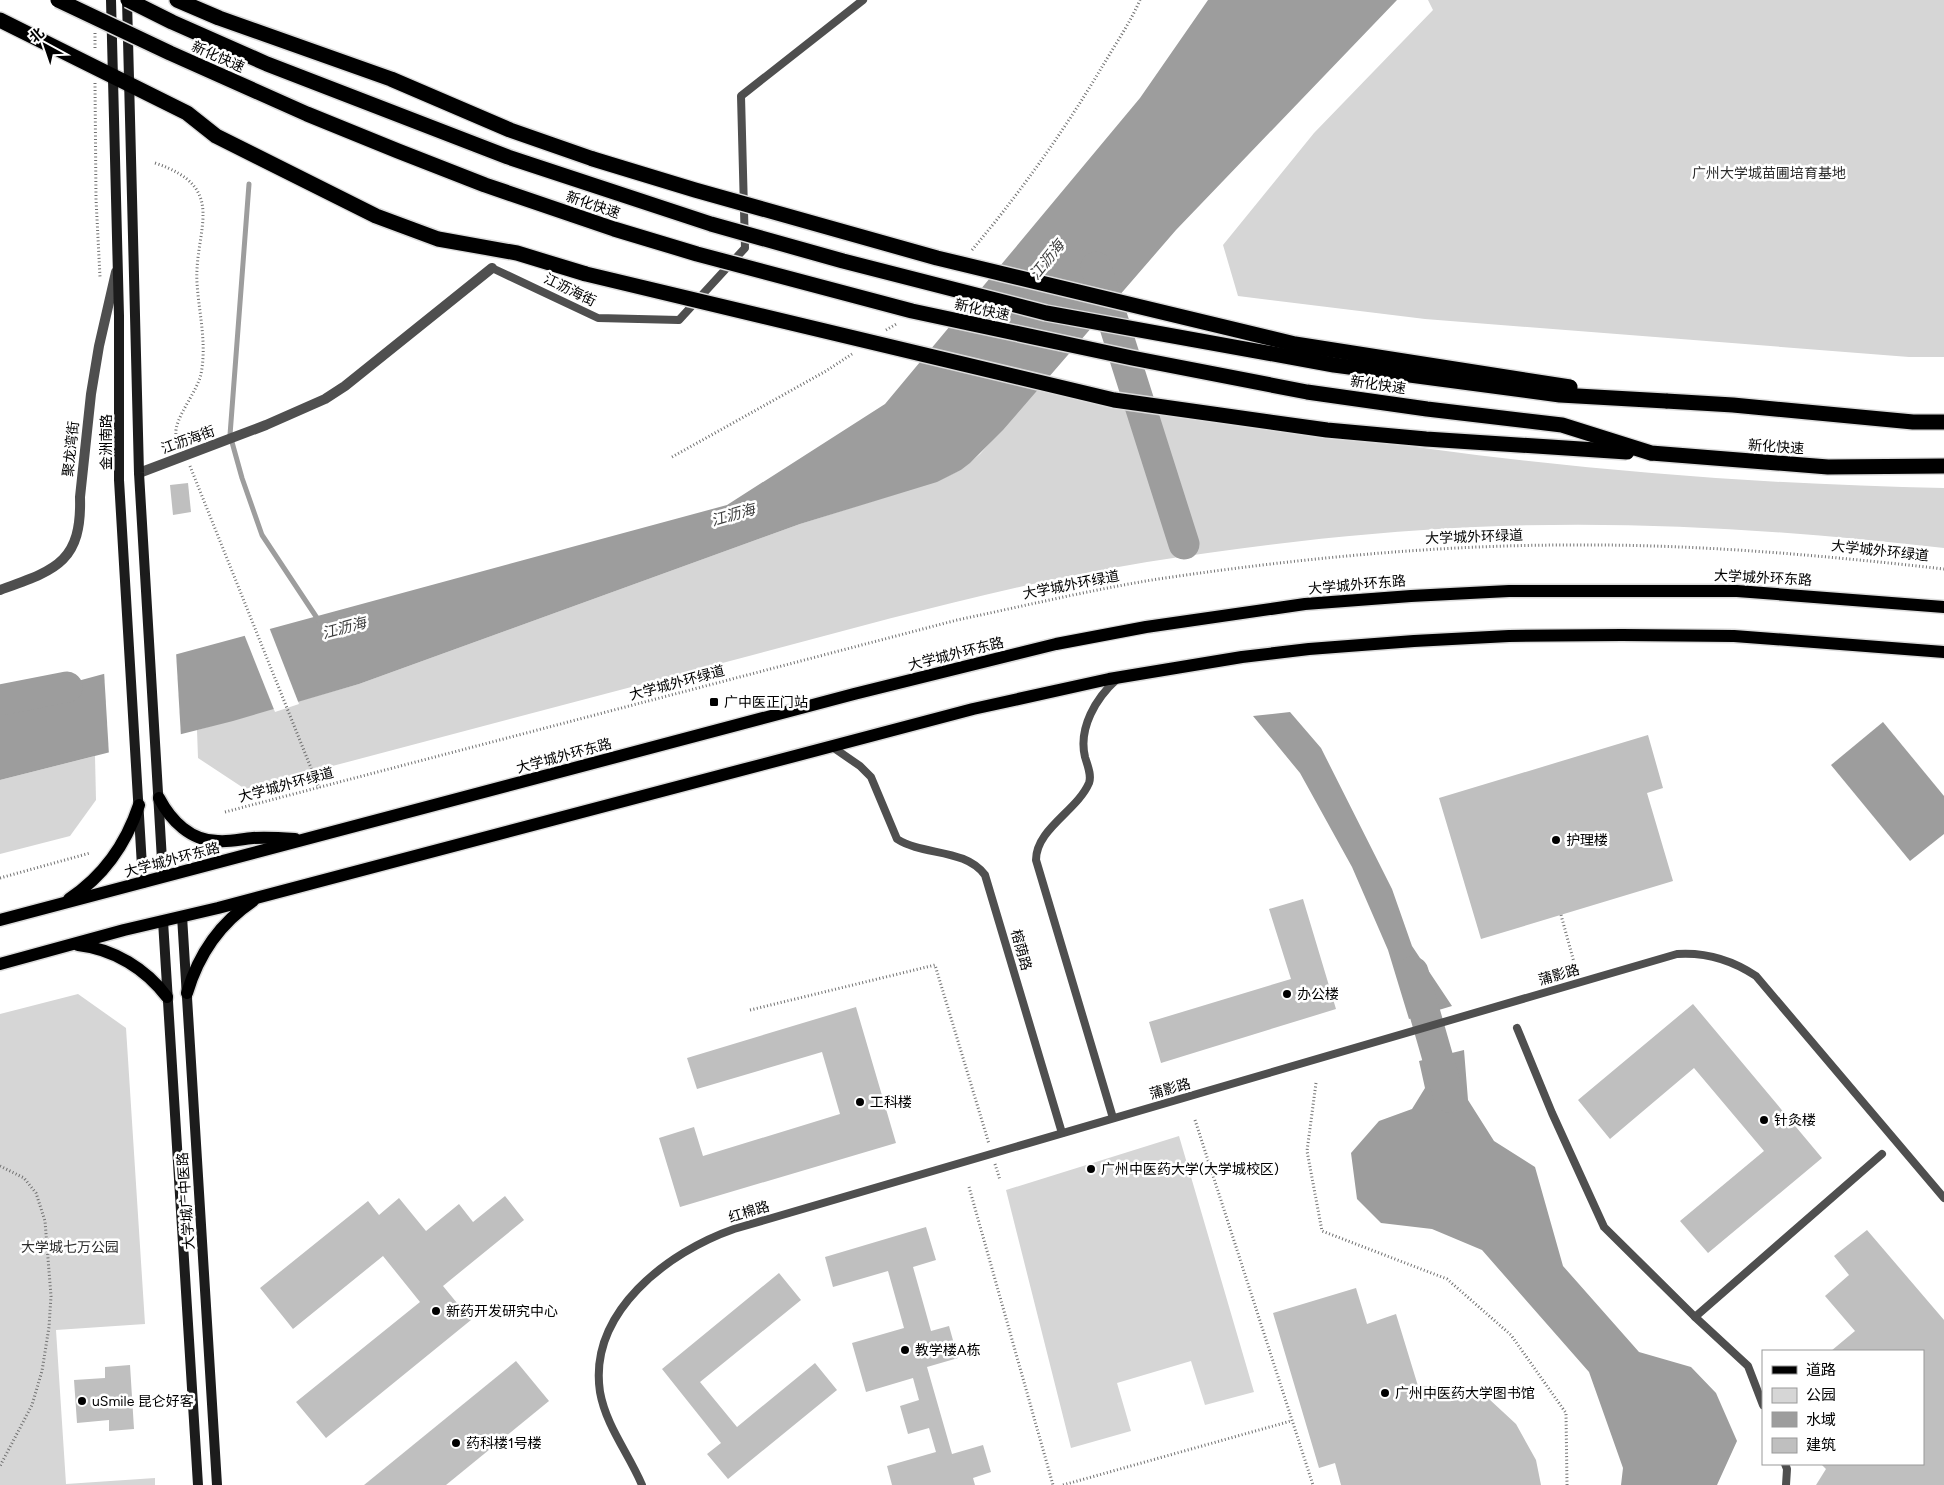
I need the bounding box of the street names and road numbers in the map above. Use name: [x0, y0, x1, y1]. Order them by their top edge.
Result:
street label: 新化快速: [189, 38, 247, 76]
street label: 新化快速: [564, 188, 622, 222]
street label: 江沥海街: [541, 270, 599, 310]
street label: 新化快速: [953, 296, 1011, 324]
street label: 新化快速: [1349, 373, 1407, 397]
street label: 金洲南路: [98, 414, 115, 470]
street label: 聚龙湾街: [60, 420, 82, 478]
street label: 江沥海街: [159, 422, 217, 458]
street label: 新化快速: [1747, 437, 1805, 457]
street label: 大学城外环绿道: [1425, 527, 1523, 547]
street label: 大学城外环绿道: [1830, 537, 1930, 565]
street label: 大学城外环绿道: [1021, 567, 1121, 603]
street label: 大学城外环东路: [1714, 567, 1812, 589]
street label: 大学城外环东路: [1307, 572, 1407, 598]
street label: 大学城外环东路: [906, 634, 1006, 674]
street label: 大学城外环绿道: [627, 662, 727, 704]
street label: 大学城外环东路: [514, 735, 614, 777]
street label: 大学城外环绿道: [236, 764, 336, 806]
street label: 大学城外环东路: [122, 839, 222, 881]
street label: 榕荫路: [1007, 927, 1035, 973]
street label: 蒲影路: [1536, 961, 1582, 989]
street label: 蒲影路: [1147, 1075, 1193, 1103]
street label: 大学城广中医路: [174, 1152, 198, 1250]
street label: 红棉路: [726, 1198, 772, 1226]

